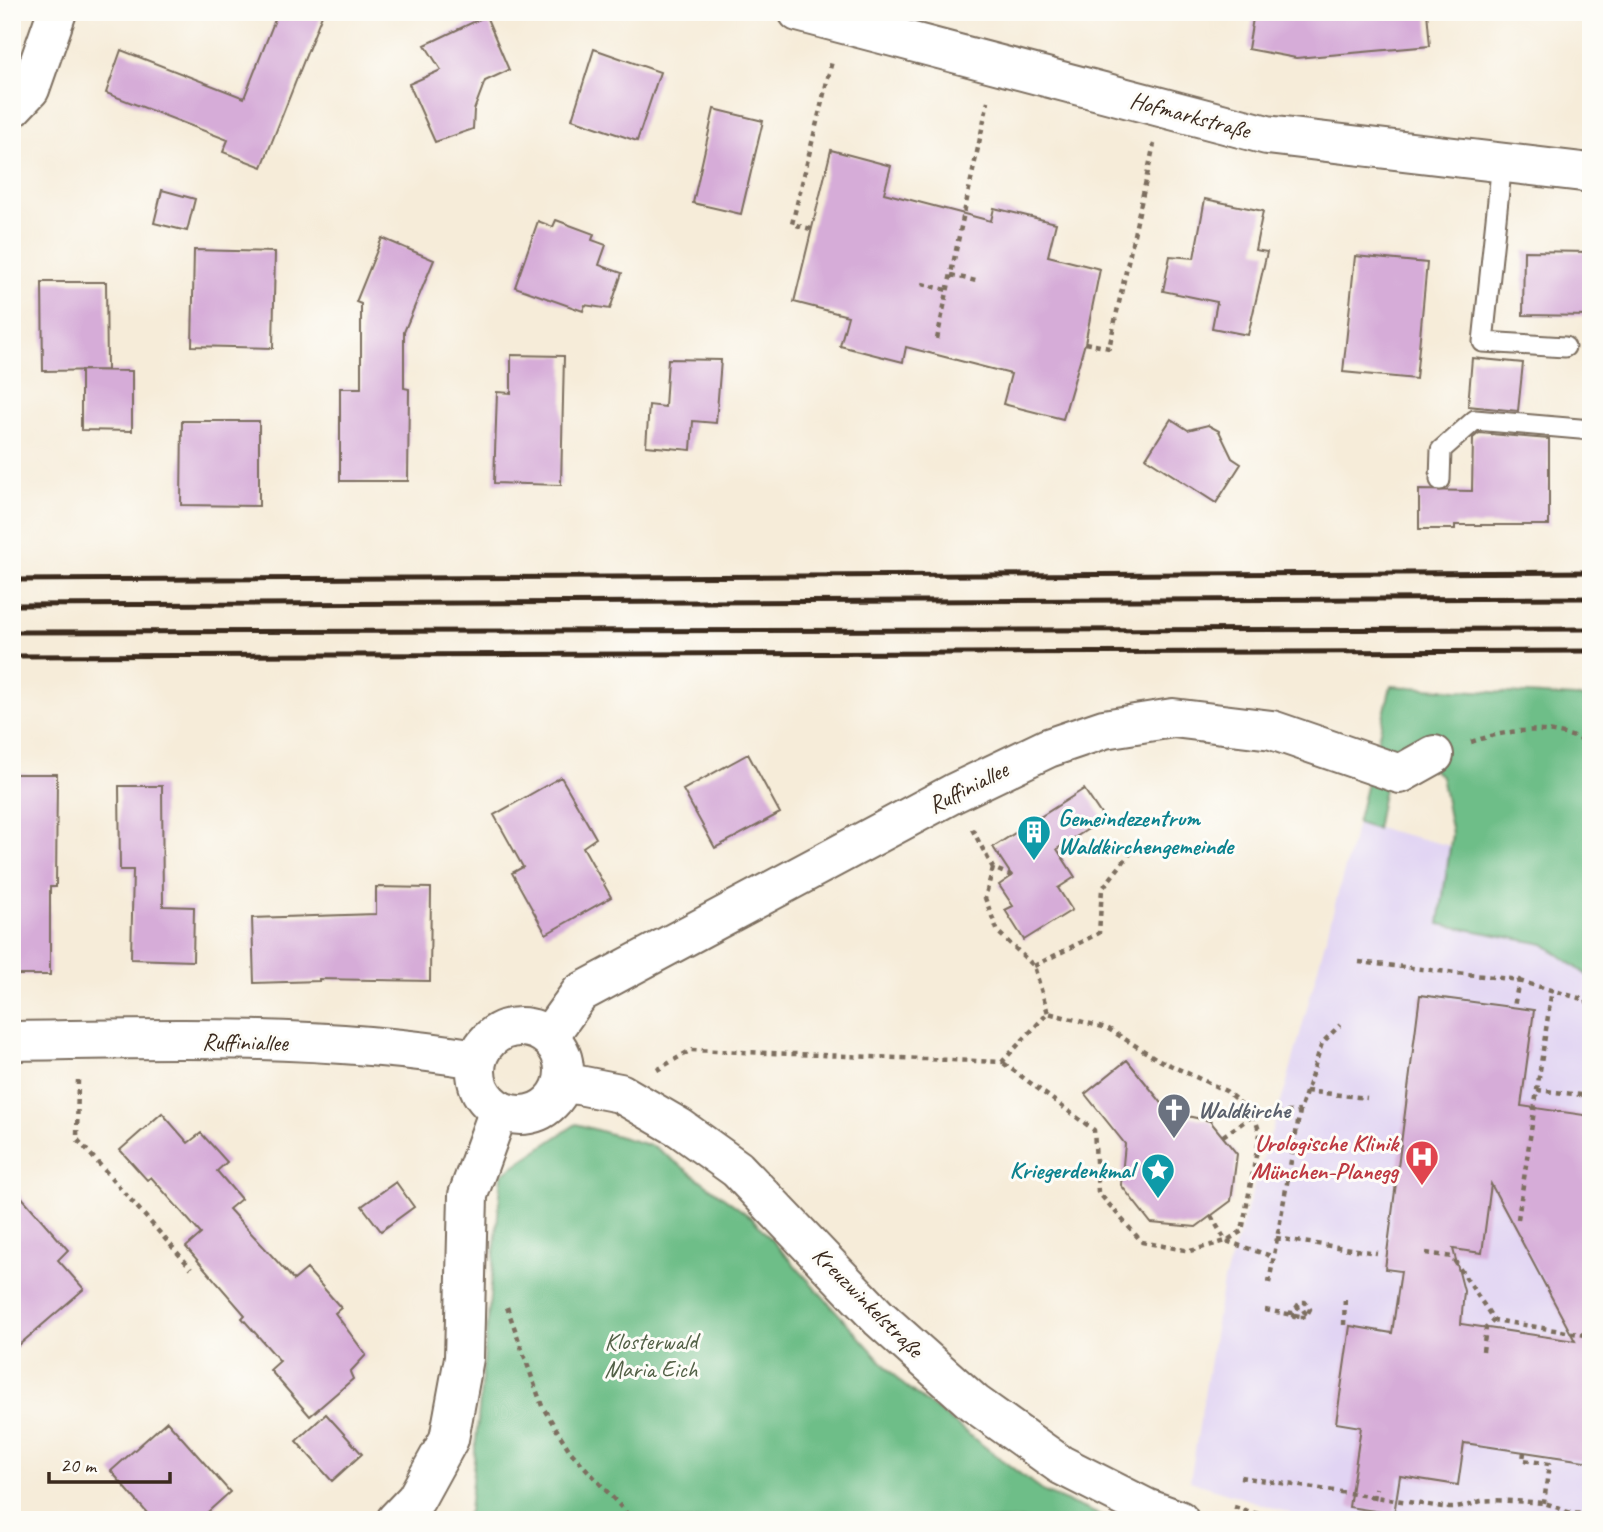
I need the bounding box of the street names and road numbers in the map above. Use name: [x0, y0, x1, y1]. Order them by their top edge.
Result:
street label: Hofmarkstraße: [1127, 85, 1255, 146]
street label: Ruffiniallee: [923, 753, 1015, 820]
street label: Ruffiniallee: [202, 1026, 290, 1058]
street label: Kreuzwinkelstraße: [806, 1240, 931, 1365]

